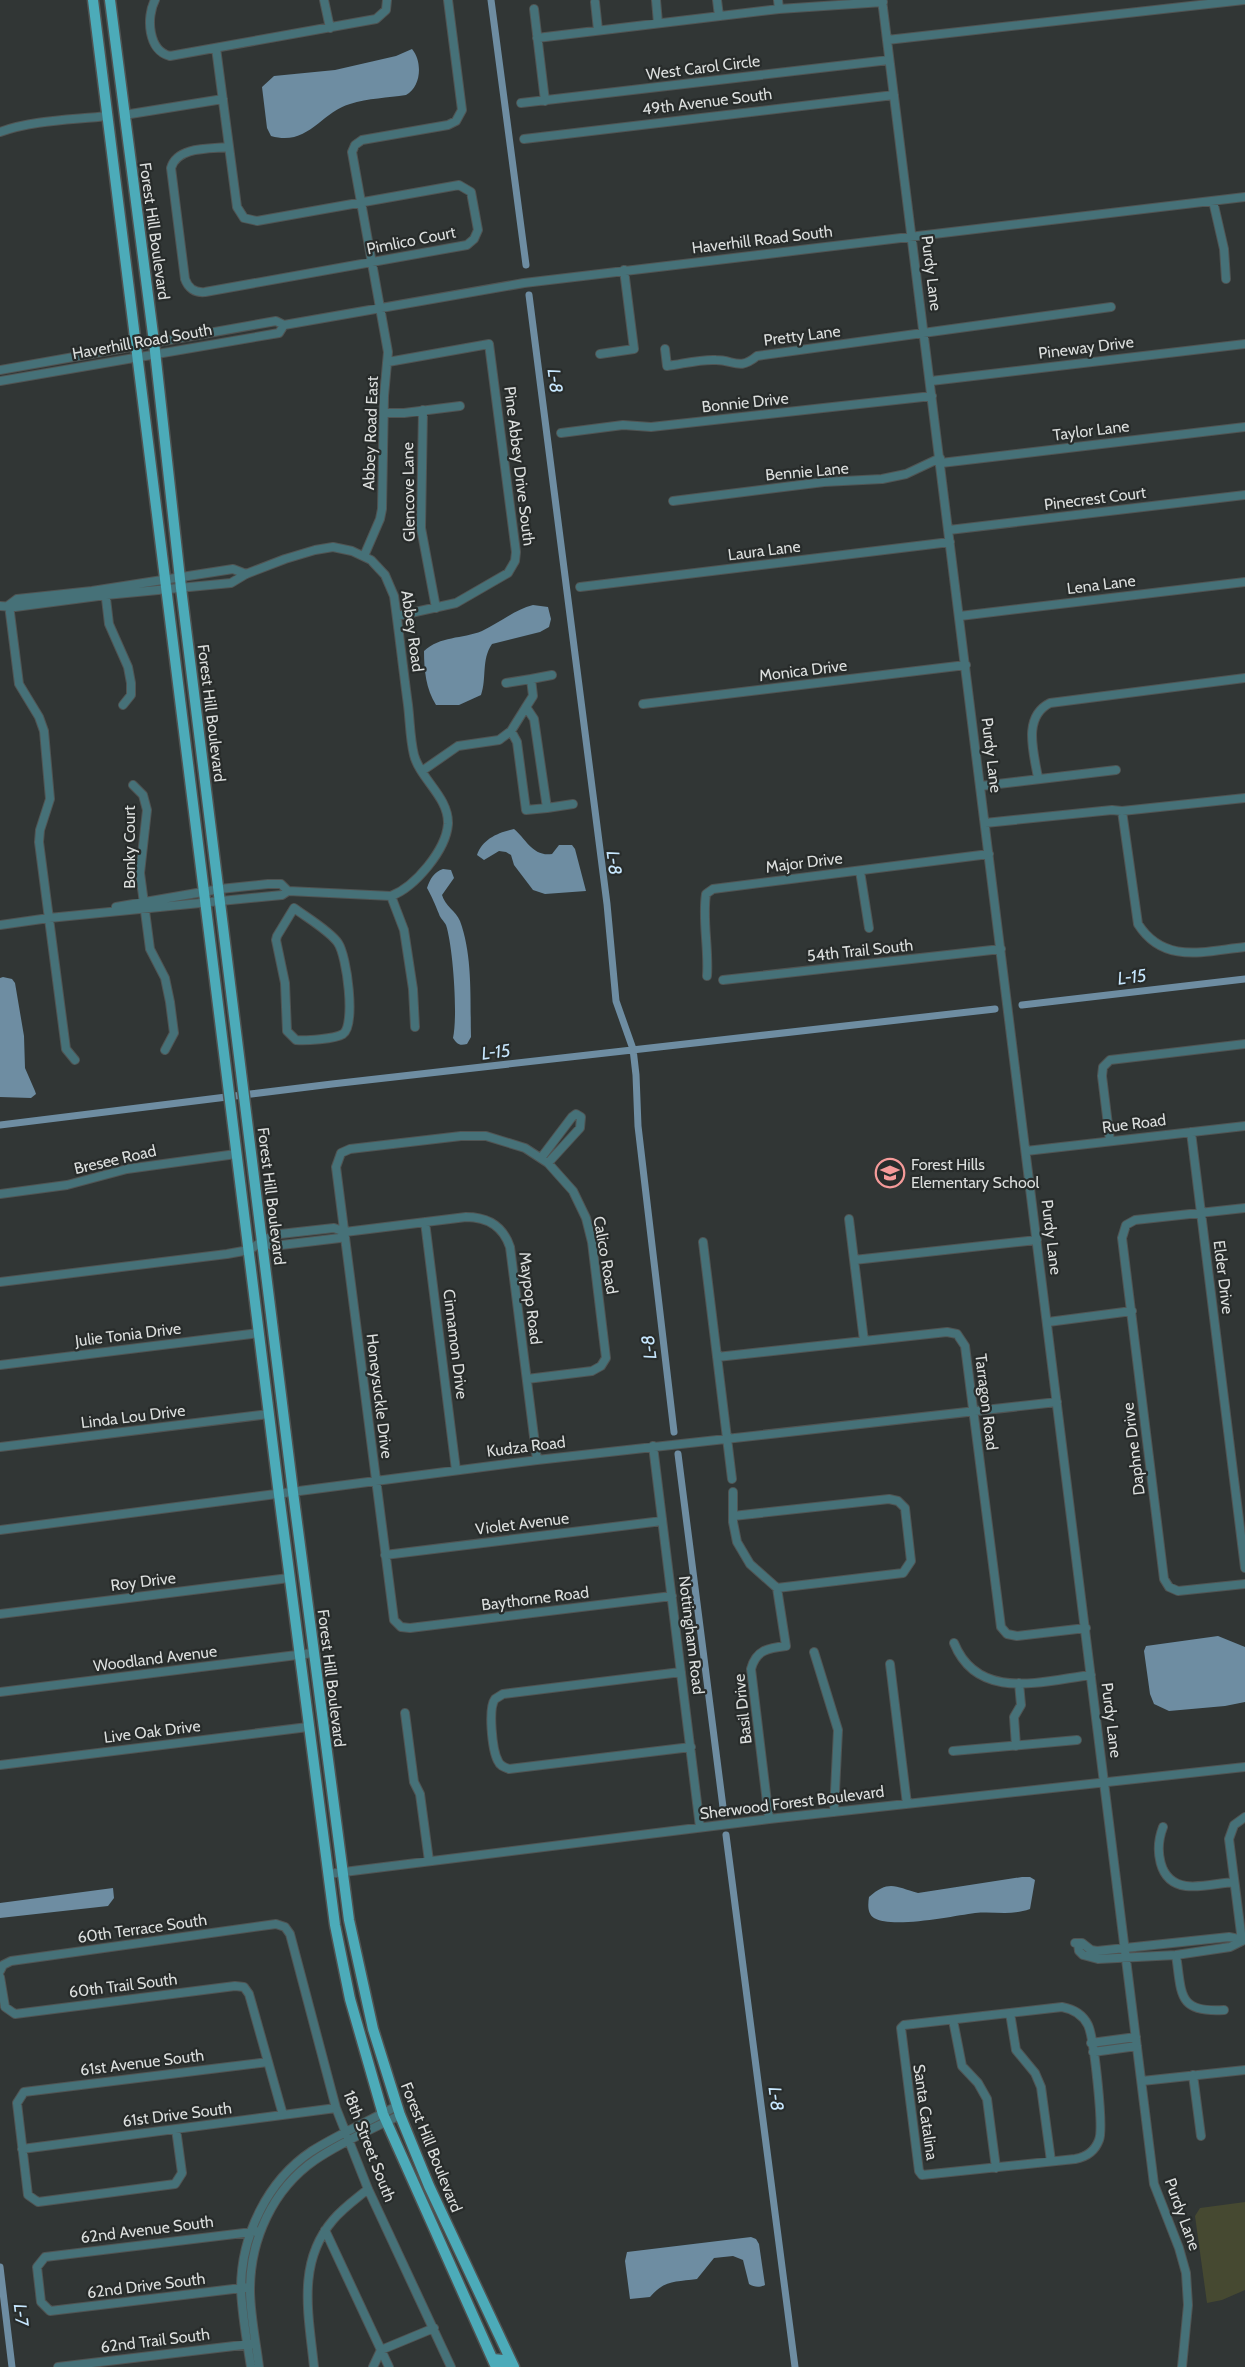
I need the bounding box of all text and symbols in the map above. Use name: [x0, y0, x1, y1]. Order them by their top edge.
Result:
street label: West Carol Circle: [645, 51, 761, 84]
street label: 49th Avenue South: [641, 84, 773, 119]
street label: Forest Hill Boulevard: [135, 161, 174, 301]
street label: Haverhill Road South: [691, 221, 834, 258]
street label: Pimlico Court: [365, 222, 458, 258]
street label: Purdy Lane: [917, 234, 946, 312]
street label: Haverhill Road South: [71, 320, 213, 363]
street label: Pretty Lane: [763, 321, 842, 350]
street label: Pineway Drive: [1037, 332, 1135, 363]
water label: L-8: [543, 367, 567, 395]
street label: Abbey Road East: [359, 375, 382, 490]
street label: Pine Abbey Drive South: [500, 385, 539, 547]
street label: Bonnie Drive: [701, 388, 789, 417]
street label: Taylor Lane: [1052, 416, 1130, 445]
street label: Glencove Lane: [398, 442, 419, 542]
street label: Bennie Lane: [765, 458, 850, 485]
street label: Pinecrest Court: [1043, 483, 1148, 514]
street label: Laura Lane: [727, 537, 802, 564]
street label: Lena Lane: [1066, 571, 1137, 598]
street label: Abbey Road: [397, 589, 428, 673]
street label: Forest Hill Boulevard: [194, 643, 229, 783]
street label: Monica Drive: [758, 656, 848, 685]
street label: Purdy Lane: [977, 716, 1006, 794]
street label: Bonky Court: [120, 805, 139, 889]
street label: Major Drive: [765, 848, 844, 877]
water label: L-8: [602, 849, 626, 877]
street label: 54th Trail South: [806, 935, 914, 966]
water label: L-15: [1116, 964, 1148, 990]
water label: L-15: [480, 1039, 512, 1065]
street label: Rue Road: [1101, 1110, 1167, 1137]
street label: Forest Hill Boulevard: [254, 1126, 289, 1266]
street label: Bresee Road: [72, 1141, 158, 1178]
place label: Forest Hills Elementary School: [911, 1155, 1039, 1192]
school or university icon: Forest Hills Elementary School: [874, 1157, 906, 1189]
street label: Purdy Lane: [1037, 1198, 1066, 1276]
street label: Calico Road: [589, 1215, 622, 1296]
street label: Elder Drive: [1210, 1239, 1237, 1315]
street label: Maypop Road: [515, 1251, 546, 1346]
street label: Cinnamon Drive: [439, 1288, 472, 1400]
street label: Julie Tonia Drive: [73, 1319, 182, 1351]
street label: Honeysuckle Drive: [362, 1332, 397, 1460]
water label: L-8: [637, 1333, 661, 1361]
street label: Tarragon Road: [971, 1353, 1002, 1451]
street label: Linda Lou Drive: [80, 1401, 186, 1432]
street label: Daphne Drive: [1118, 1401, 1149, 1496]
street label: Kudza Road: [485, 1432, 567, 1461]
street label: Violet Avenue: [474, 1508, 570, 1539]
street label: Roy Drive: [109, 1568, 177, 1595]
street label: Nottingham Road: [675, 1575, 708, 1696]
street label: Baythorne Road: [480, 1582, 590, 1615]
street label: Forest Hill Boulevard: [314, 1608, 349, 1748]
street label: Woodland Avenue: [92, 1641, 218, 1676]
street label: Basil Drive: [729, 1673, 756, 1745]
street label: Purdy Lane: [1097, 1681, 1126, 1759]
street label: Live Oak Drive: [103, 1716, 202, 1747]
street label: Sherwood Forest Boulevard: [699, 1782, 885, 1823]
street label: 60th Terrace South: [76, 1910, 208, 1947]
street label: 60th Trail South: [68, 1969, 178, 2002]
street label: 61st Avenue South: [79, 2045, 205, 2080]
street label: Santa Catalina: [909, 2063, 942, 2162]
street label: Forest Hill Boulevard: [397, 2079, 466, 2215]
water label: L-8: [764, 2085, 788, 2113]
street label: 18th Street South: [340, 2088, 400, 2205]
street label: 61st Drive South: [121, 2098, 233, 2131]
street label: Purdy Lane: [1161, 2175, 1204, 2253]
street label: 62nd Avenue South: [79, 2212, 215, 2247]
street label: 62nd Drive South: [86, 2269, 206, 2302]
water label: L-7: [9, 2302, 33, 2329]
street label: 62nd Trail South: [99, 2324, 211, 2357]

